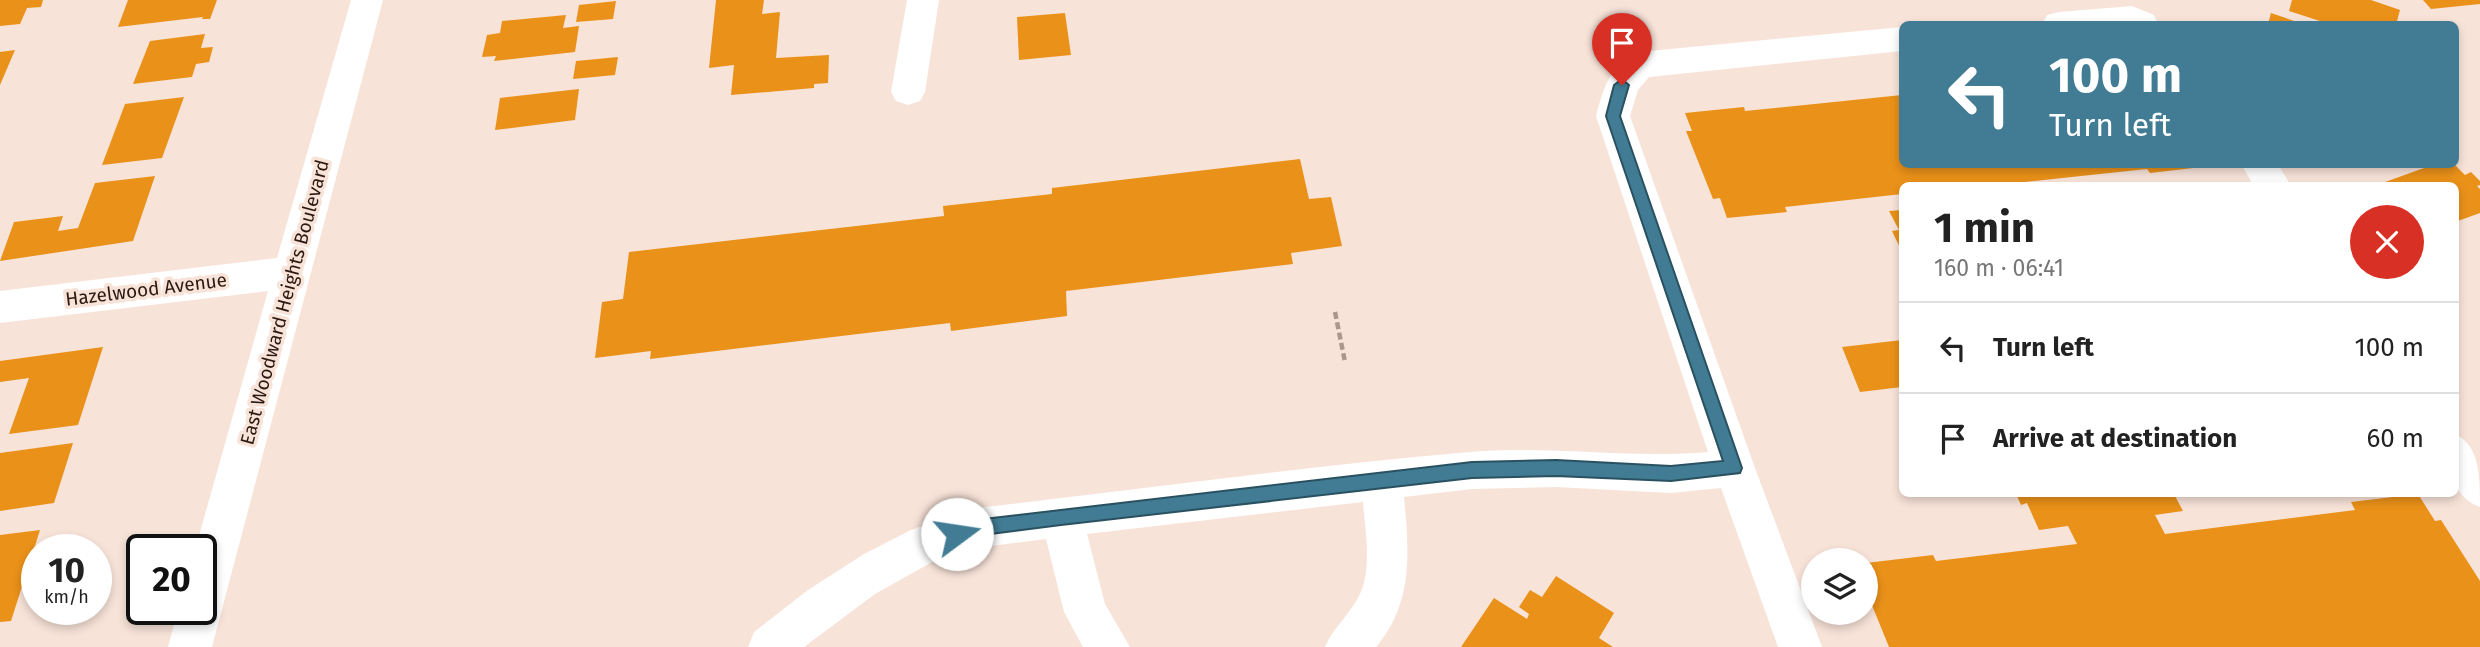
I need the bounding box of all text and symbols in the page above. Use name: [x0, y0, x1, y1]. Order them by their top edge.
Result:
pin: [1592, 13, 1652, 85]
icon: arrive: [1603, 24, 1641, 62]
text: 100 m: [2049, 46, 2182, 105]
icon: left: [1934, 49, 2025, 140]
text: Turn left: [2049, 106, 2171, 144]
street label: East Woodward Heights Boulevard: [235, 157, 334, 447]
text: 1 min: [1934, 203, 2035, 253]
button: close: [2350, 205, 2424, 279]
text: 160 m · 06:41: [1934, 254, 2064, 282]
street label: Hazelwood Avenue: [64, 268, 228, 311]
icon: left: [1934, 329, 1972, 367]
text: Turn left: [1993, 332, 2094, 363]
text: 100 m: [2355, 332, 2424, 363]
icon: arrive: [1934, 420, 1972, 458]
text: Arrive at destination: [1993, 423, 2237, 454]
text: 60 m: [2366, 423, 2424, 454]
position arrow: [920, 497, 994, 571]
speed limit sign: 20: [126, 534, 217, 625]
map controls: [1801, 548, 1878, 625]
button: layers: [1801, 548, 1878, 625]
text: 10: [48, 549, 85, 591]
text: km/h: [44, 586, 89, 608]

